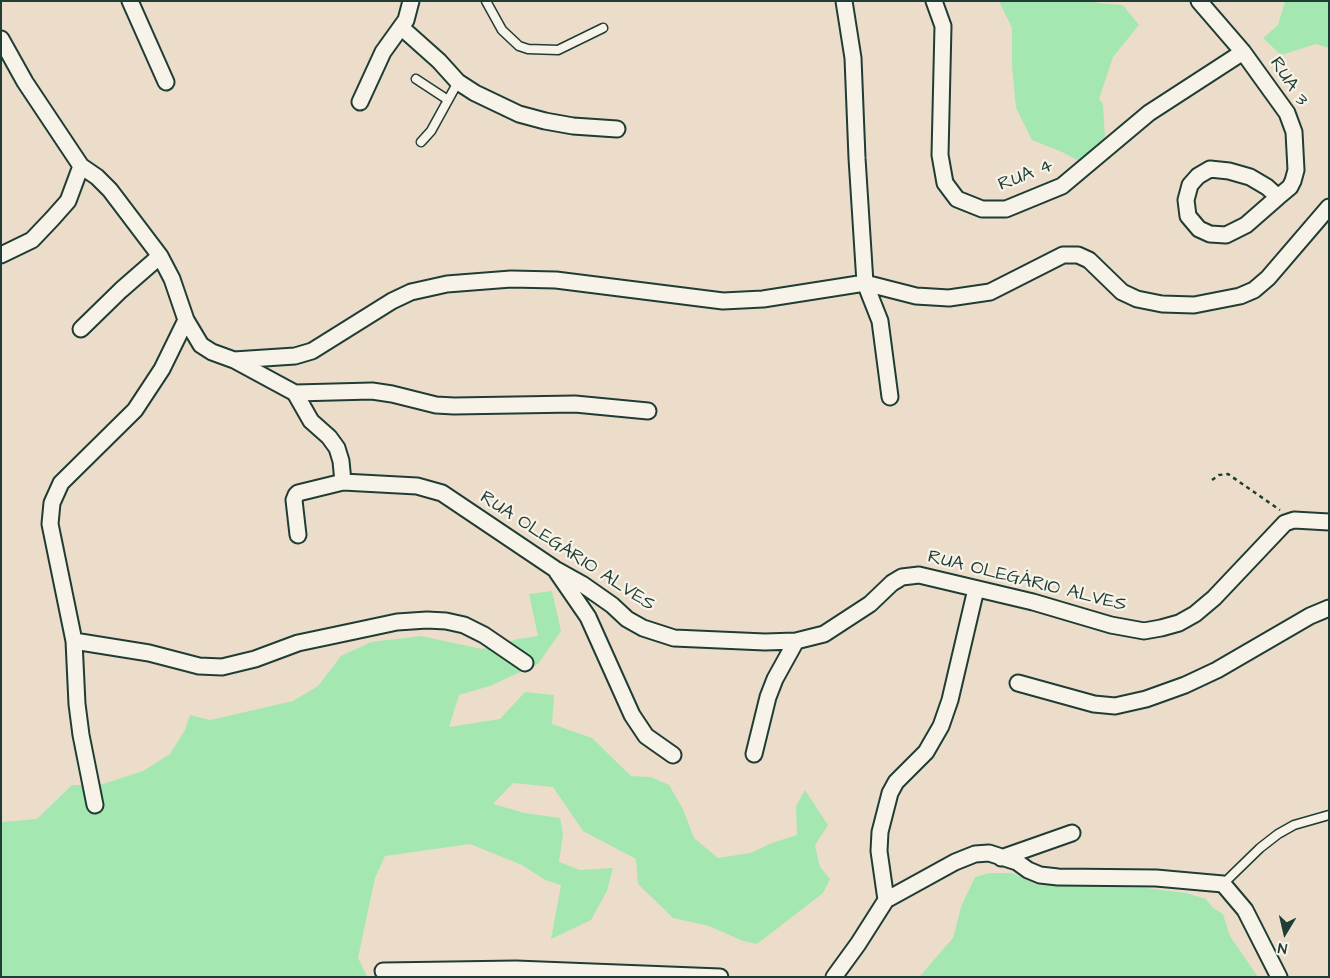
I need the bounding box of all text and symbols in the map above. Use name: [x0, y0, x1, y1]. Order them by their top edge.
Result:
street label: RUA 3: [1264, 53, 1312, 111]
street label: RUA 4: [995, 155, 1057, 197]
street label: RUA OLEGÁRIO ALVES: [475, 487, 659, 617]
street label: RUA OLEGÁRIO ALVES: [925, 546, 1129, 618]
north arrow: [1260, 908, 1310, 958]
text: N: [1277, 937, 1289, 958]

